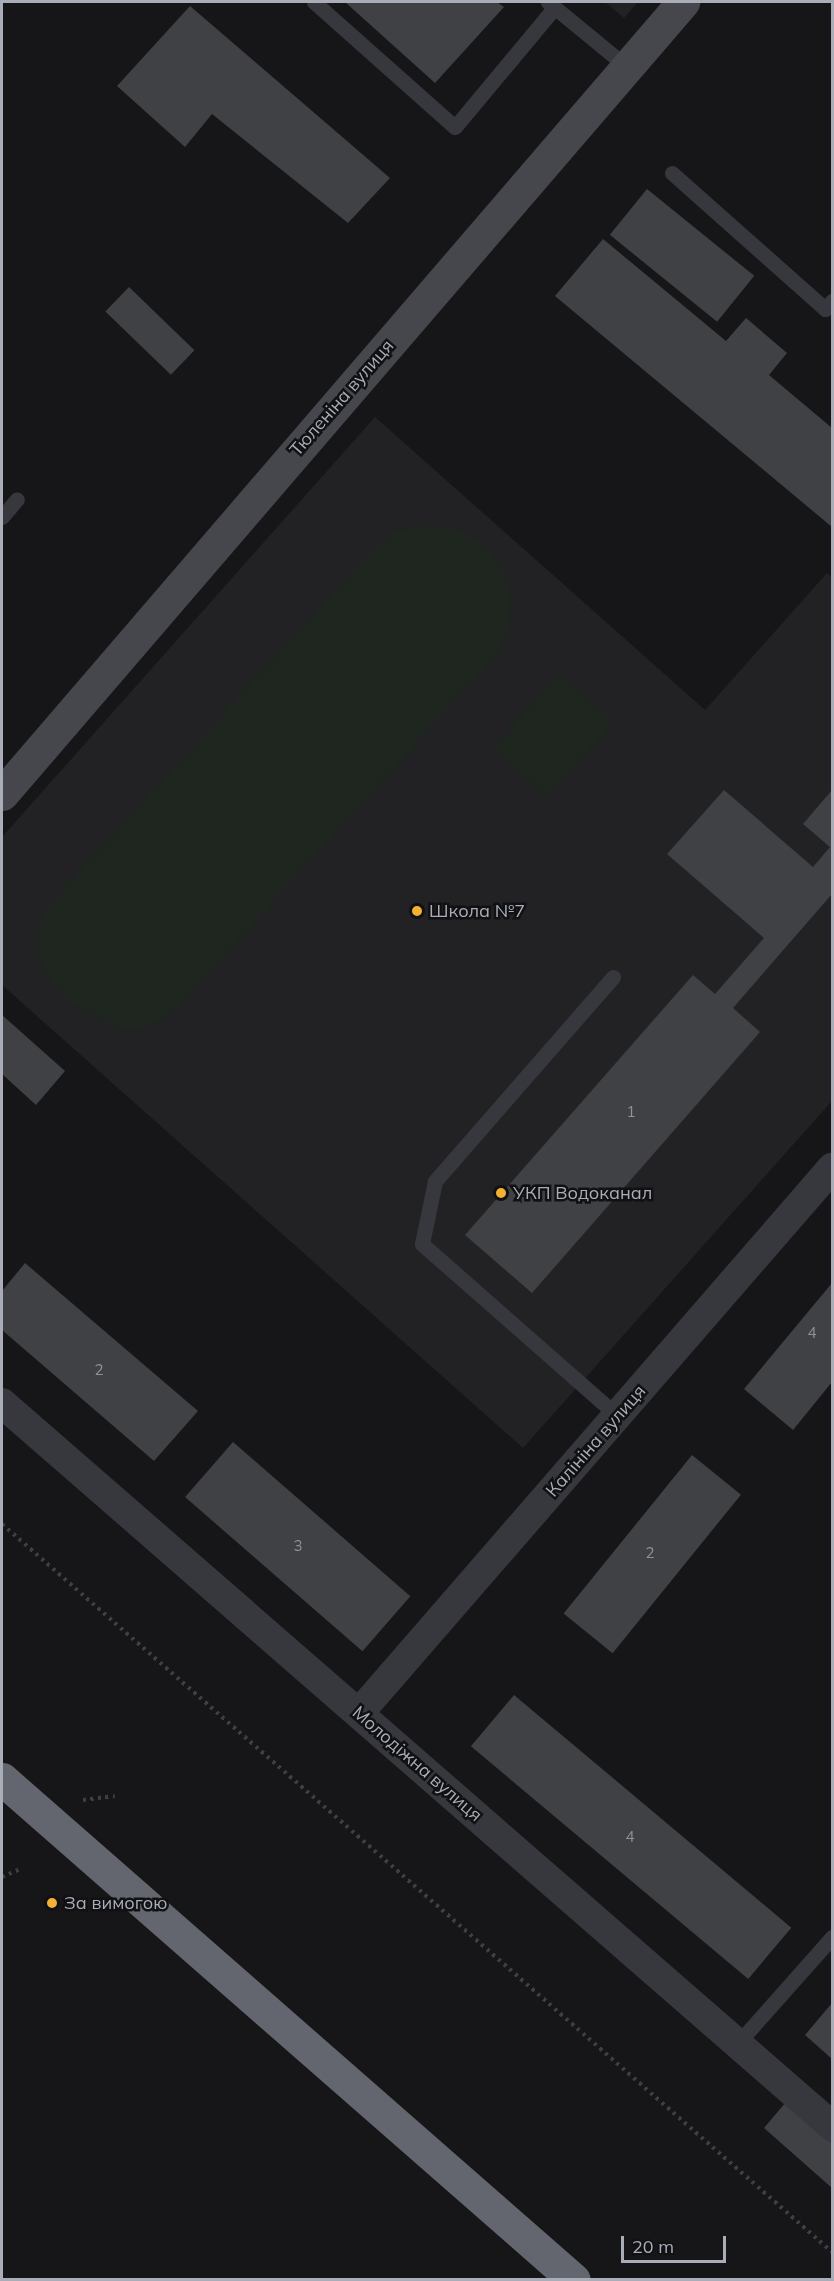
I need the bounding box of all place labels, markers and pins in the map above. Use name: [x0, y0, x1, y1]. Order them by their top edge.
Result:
place label: Школа №7: [429, 900, 525, 922]
marker: Школа №7: [410, 904, 424, 918]
place label: УКП Водоканал: [513, 1182, 652, 1204]
marker: УКП Водоканал: [494, 1186, 508, 1200]
place label: За вимогою: [64, 1892, 167, 1914]
marker: За вимогою: [45, 1896, 59, 1910]

